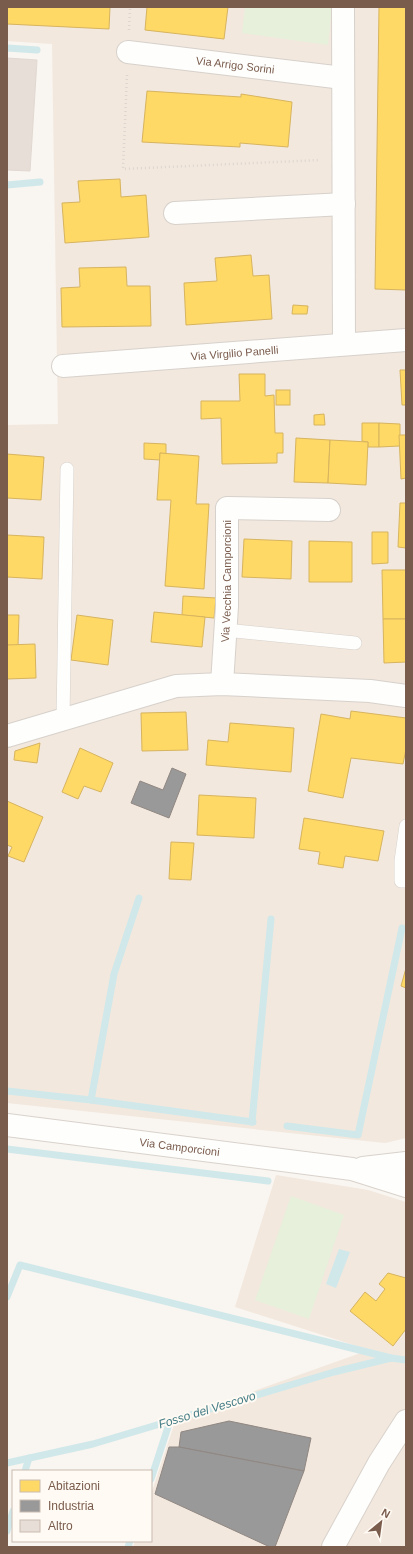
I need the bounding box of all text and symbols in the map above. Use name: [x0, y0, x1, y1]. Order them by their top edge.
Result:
street label: Via Arrigo Sorini: [195, 54, 275, 76]
street label: Via Virgilio Panelli: [190, 344, 279, 362]
street label: Via Vecchia Camporcioni: [219, 520, 233, 643]
street label: Via Camporcioni: [139, 1136, 220, 1158]
water label: Fosso del Vescovo: [157, 1388, 258, 1431]
legend: [12, 1470, 152, 1542]
text: Abitazioni: [48, 1479, 100, 1493]
text: Industria: [48, 1499, 94, 1513]
north arrow: [361, 1502, 401, 1542]
text: N: [379, 1506, 392, 1520]
text: Altro: [48, 1519, 73, 1533]

